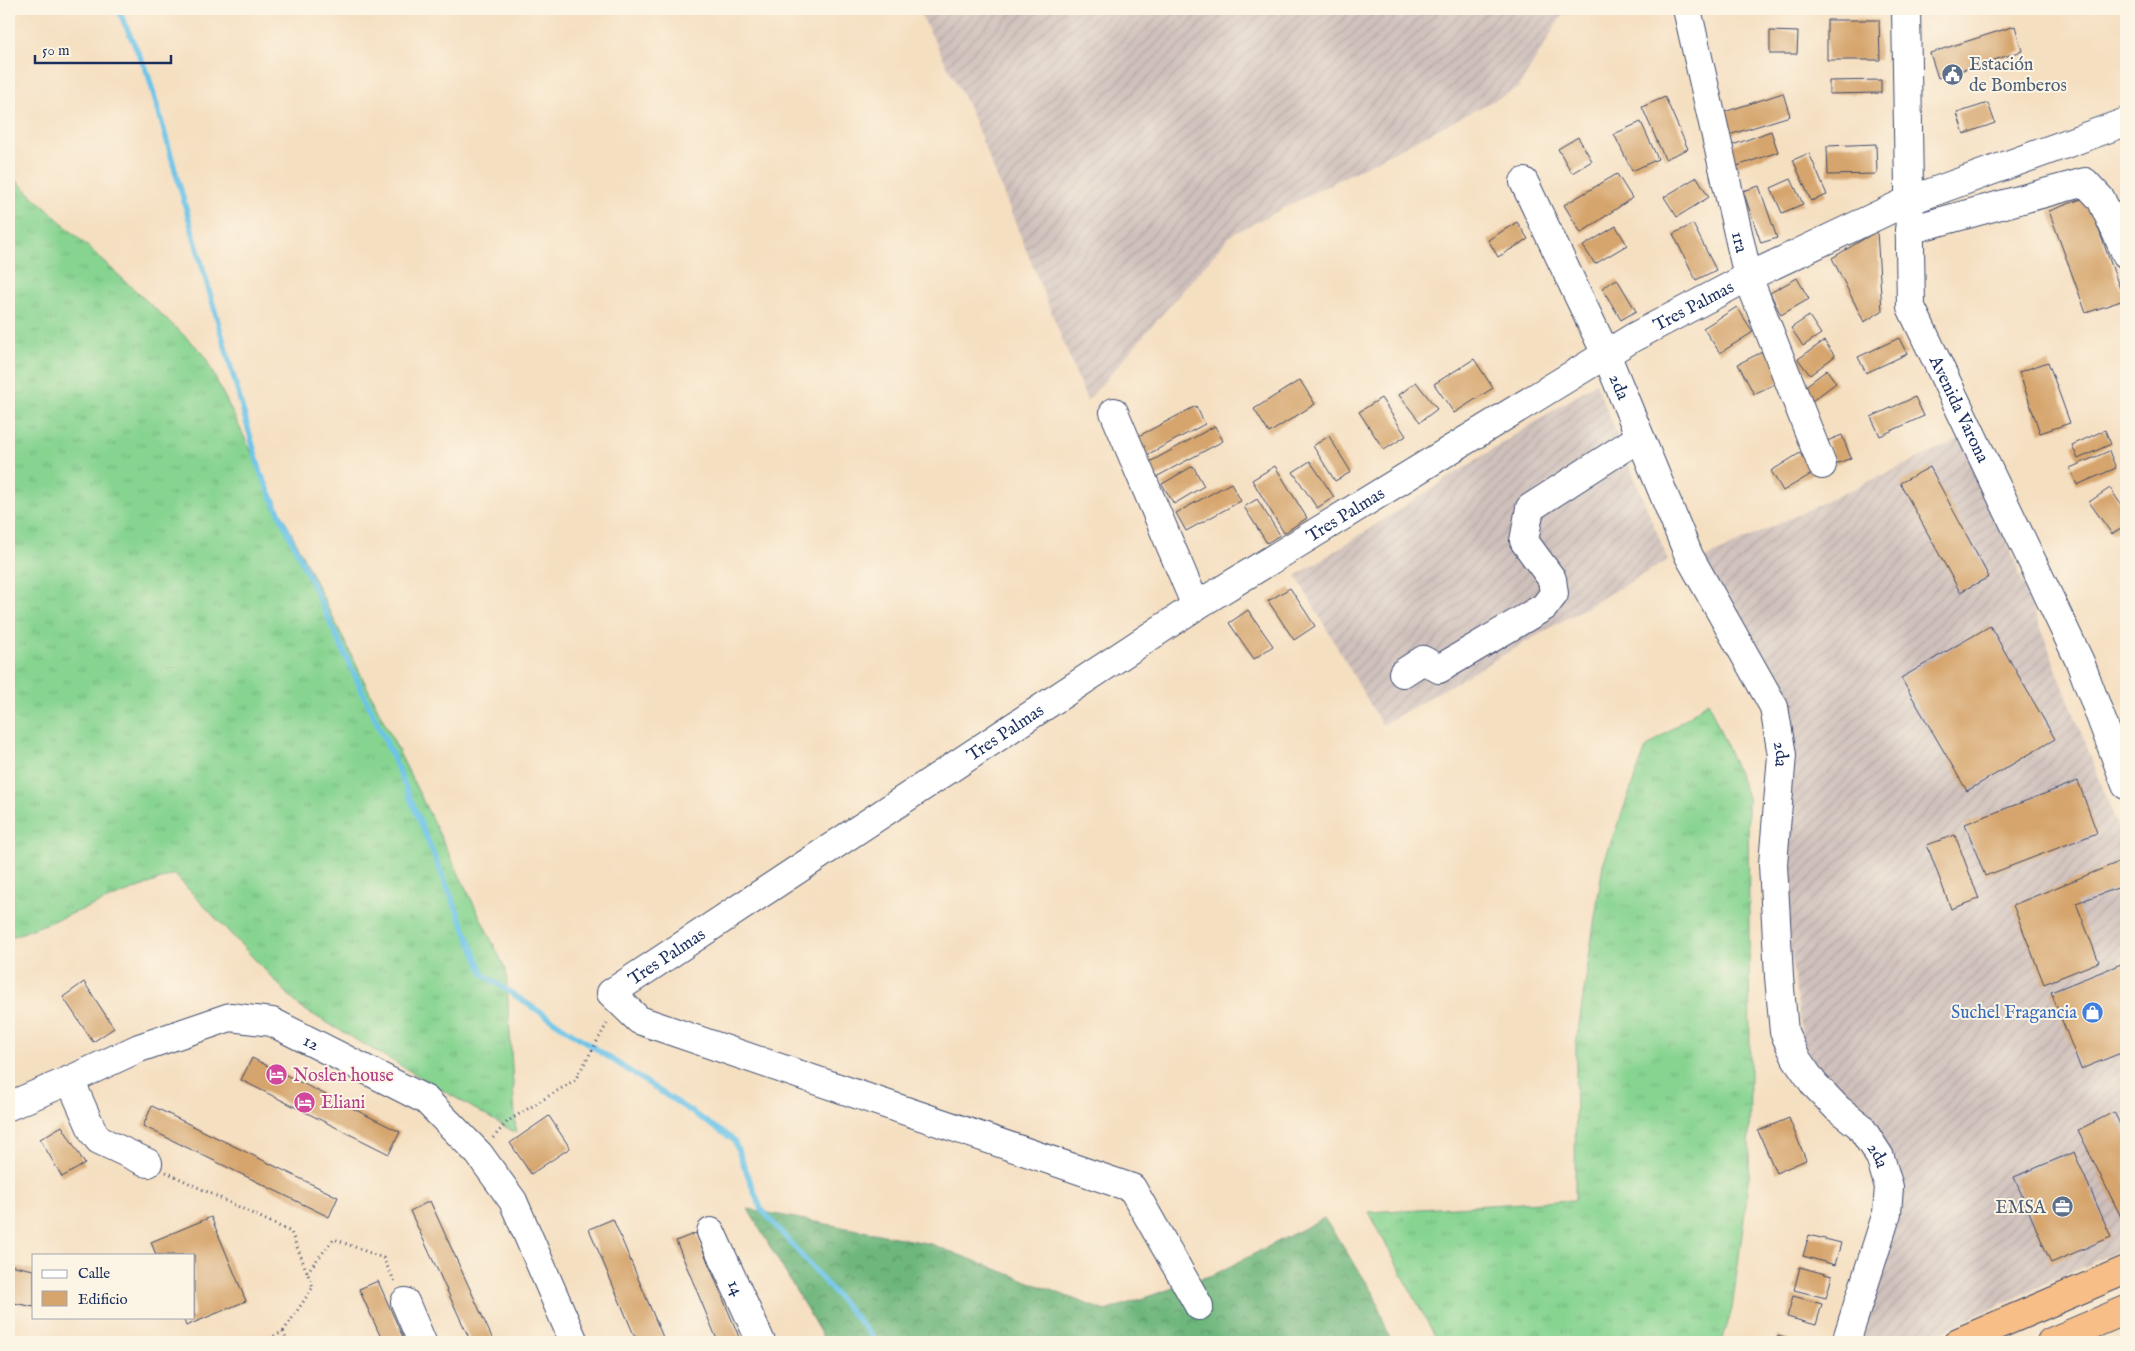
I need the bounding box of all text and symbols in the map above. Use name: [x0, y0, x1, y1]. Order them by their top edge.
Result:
scale bar: [35, 32, 171, 64]
text: 50 m: [42, 41, 70, 60]
place label: Estación de Bomberos: [1969, 54, 2067, 98]
public building icon: Estación de Bomberos: [1941, 62, 1965, 86]
street label: 1ra: [1725, 230, 1752, 255]
street label: Tres Palmas: [1650, 276, 1738, 338]
street label: Avenida Varona: [1923, 352, 1994, 467]
street label: 2da: [1603, 371, 1634, 404]
street label: Tres Palmas: [1303, 483, 1390, 548]
street label: Tres Palmas: [963, 700, 1049, 767]
street label: 2da: [1767, 740, 1793, 768]
street label: Tres Palmas: [624, 924, 710, 991]
shop icon: Suchel Fragancia: [2081, 1000, 2105, 1024]
place label: Suchel Fragancia: [1951, 1002, 2077, 1025]
street label: 12: [299, 1030, 323, 1057]
hotel icon: Noslen house: [265, 1063, 289, 1087]
place label: Noslen house: [293, 1065, 394, 1088]
hotel icon: Eliani: [293, 1090, 317, 1114]
place label: Eliani: [321, 1092, 366, 1115]
street label: 2da: [1861, 1139, 1893, 1171]
office icon: EMSA: [2050, 1195, 2074, 1219]
place label: EMSA: [1995, 1197, 2047, 1220]
legend: [32, 1254, 195, 1318]
text: Calle: [78, 1264, 110, 1283]
street label: 14: [721, 1276, 749, 1300]
text: Edificio: [78, 1290, 128, 1309]

